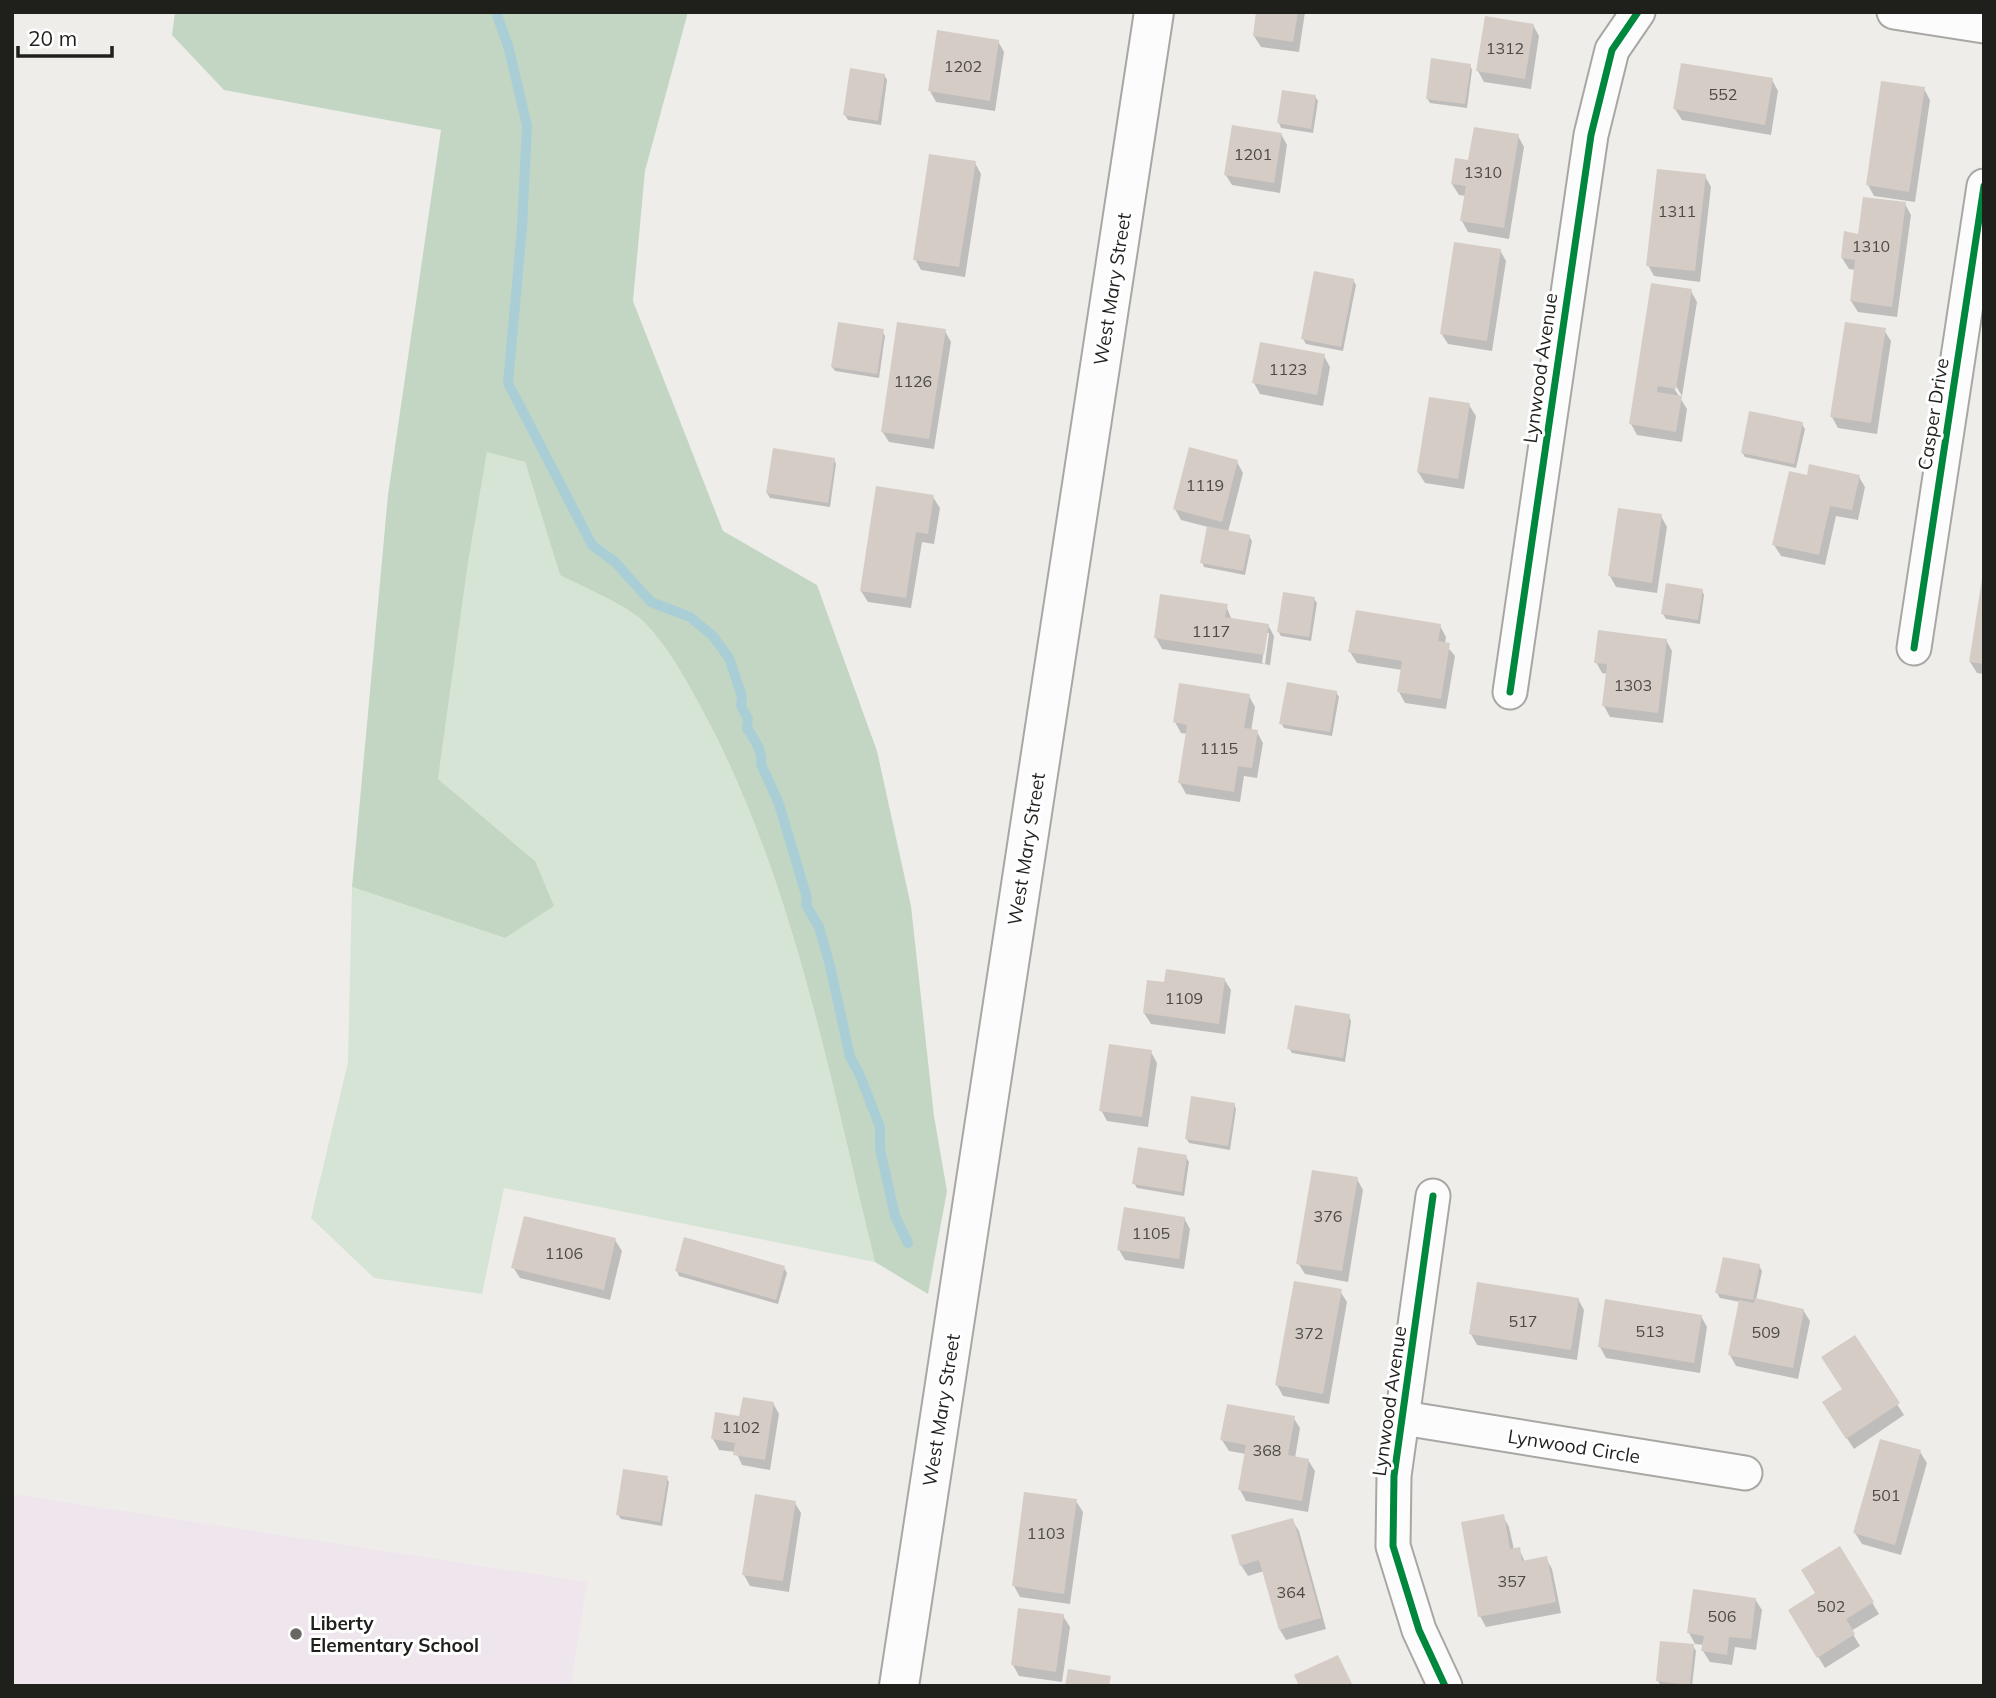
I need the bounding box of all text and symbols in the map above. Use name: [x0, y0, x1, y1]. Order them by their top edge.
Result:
scale bar: [18, 14, 112, 58]
text: 20 m: [28, 25, 77, 51]
house number: 1312: [1486, 38, 1524, 58]
house number: 1202: [944, 56, 982, 76]
house number: 552: [1709, 84, 1737, 104]
house number: 1201: [1234, 144, 1272, 164]
house number: 1310: [1464, 162, 1502, 182]
house number: 1311: [1658, 201, 1696, 221]
street label: West Mary Street: [1088, 211, 1136, 367]
house number: 1310: [1852, 236, 1890, 256]
street label: Lynwood Avenue: [1518, 291, 1562, 445]
street label: Casper Drive: [1912, 356, 1954, 472]
house number: 1123: [1269, 359, 1307, 379]
house number: 1126: [894, 371, 932, 391]
house number: 1119: [1186, 475, 1224, 495]
house number: 1117: [1192, 621, 1230, 641]
house number: 1303: [1614, 675, 1652, 695]
house number: 1115: [1200, 738, 1238, 758]
street label: West Mary Street: [1002, 771, 1050, 927]
house number: 1109: [1165, 988, 1203, 1008]
house number: 376: [1314, 1206, 1342, 1226]
house number: 1105: [1132, 1223, 1170, 1243]
house number: 1106: [545, 1243, 583, 1263]
house number: 517: [1509, 1311, 1537, 1331]
house number: 513: [1636, 1321, 1664, 1341]
house number: 509: [1752, 1322, 1780, 1342]
house number: 372: [1295, 1323, 1323, 1343]
street label: Lynwood Avenue: [1367, 1324, 1411, 1478]
street label: West Mary Street: [917, 1332, 965, 1488]
house number: 1102: [722, 1417, 760, 1437]
street label: Lynwood Circle: [1506, 1424, 1642, 1468]
house number: 368: [1253, 1440, 1281, 1460]
house number: 501: [1872, 1485, 1900, 1505]
house number: 1103: [1027, 1523, 1065, 1543]
house number: 357: [1498, 1571, 1526, 1591]
house number: 364: [1277, 1582, 1306, 1602]
house number: 502: [1817, 1596, 1845, 1616]
house number: 506: [1708, 1606, 1736, 1626]
place label: Liberty Elementary School: [310, 1611, 479, 1657]
marker: Liberty Elementary School: [288, 1626, 304, 1642]

